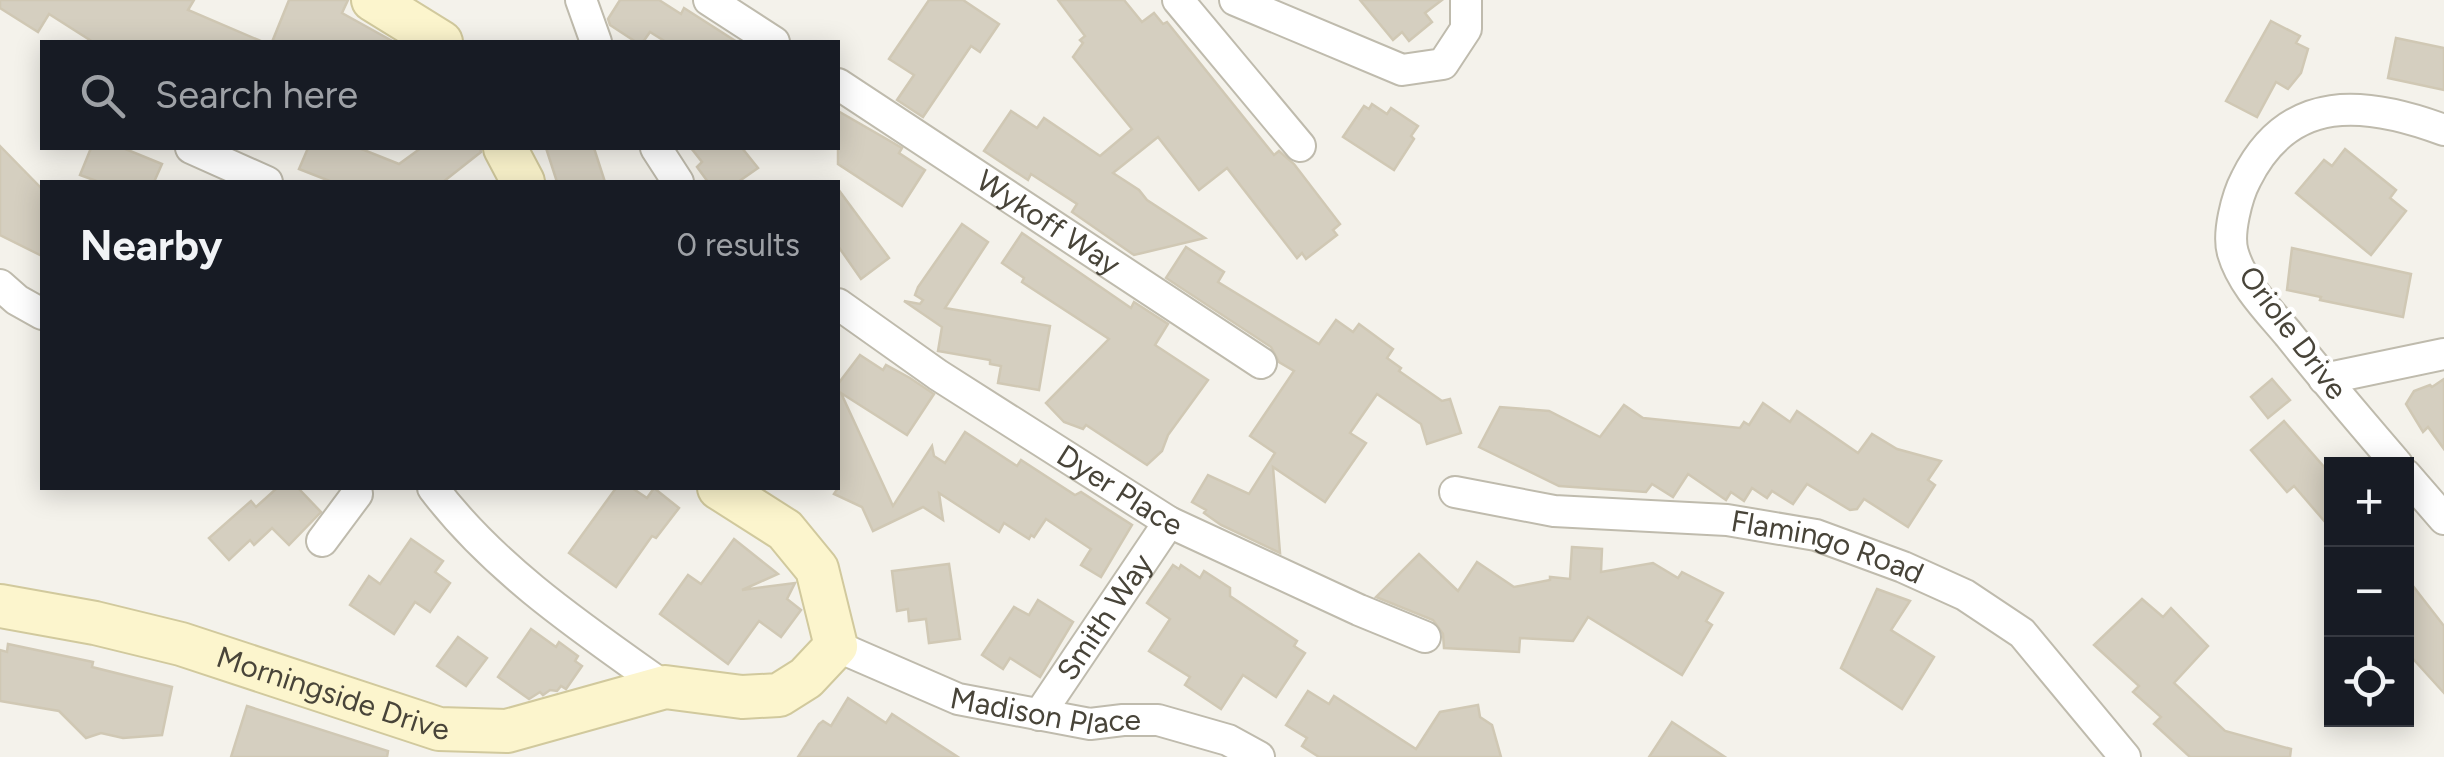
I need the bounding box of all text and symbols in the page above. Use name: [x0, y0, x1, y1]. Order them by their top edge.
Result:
search box: [40, 40, 840, 150]
icon: search: [75, 68, 130, 123]
text: Search here: [155, 72, 358, 118]
street label: Wykoff Way: [970, 162, 1128, 283]
text: Nearby: [80, 220, 222, 271]
text: 0 results: [676, 226, 800, 264]
street label: Oriole Drive: [2231, 259, 2356, 407]
street label: Dyer Place: [1050, 436, 1188, 544]
map controls: [2324, 457, 2414, 727]
button: +: [2324, 457, 2414, 547]
street label: Flamingo Road: [1728, 502, 1930, 592]
street label: Smith Way: [1049, 546, 1160, 687]
button: −: [2324, 547, 2414, 637]
button: locate: [2324, 637, 2414, 727]
street label: Morningside Drive: [212, 638, 449, 747]
street label: Madison Place: [947, 679, 1141, 742]

